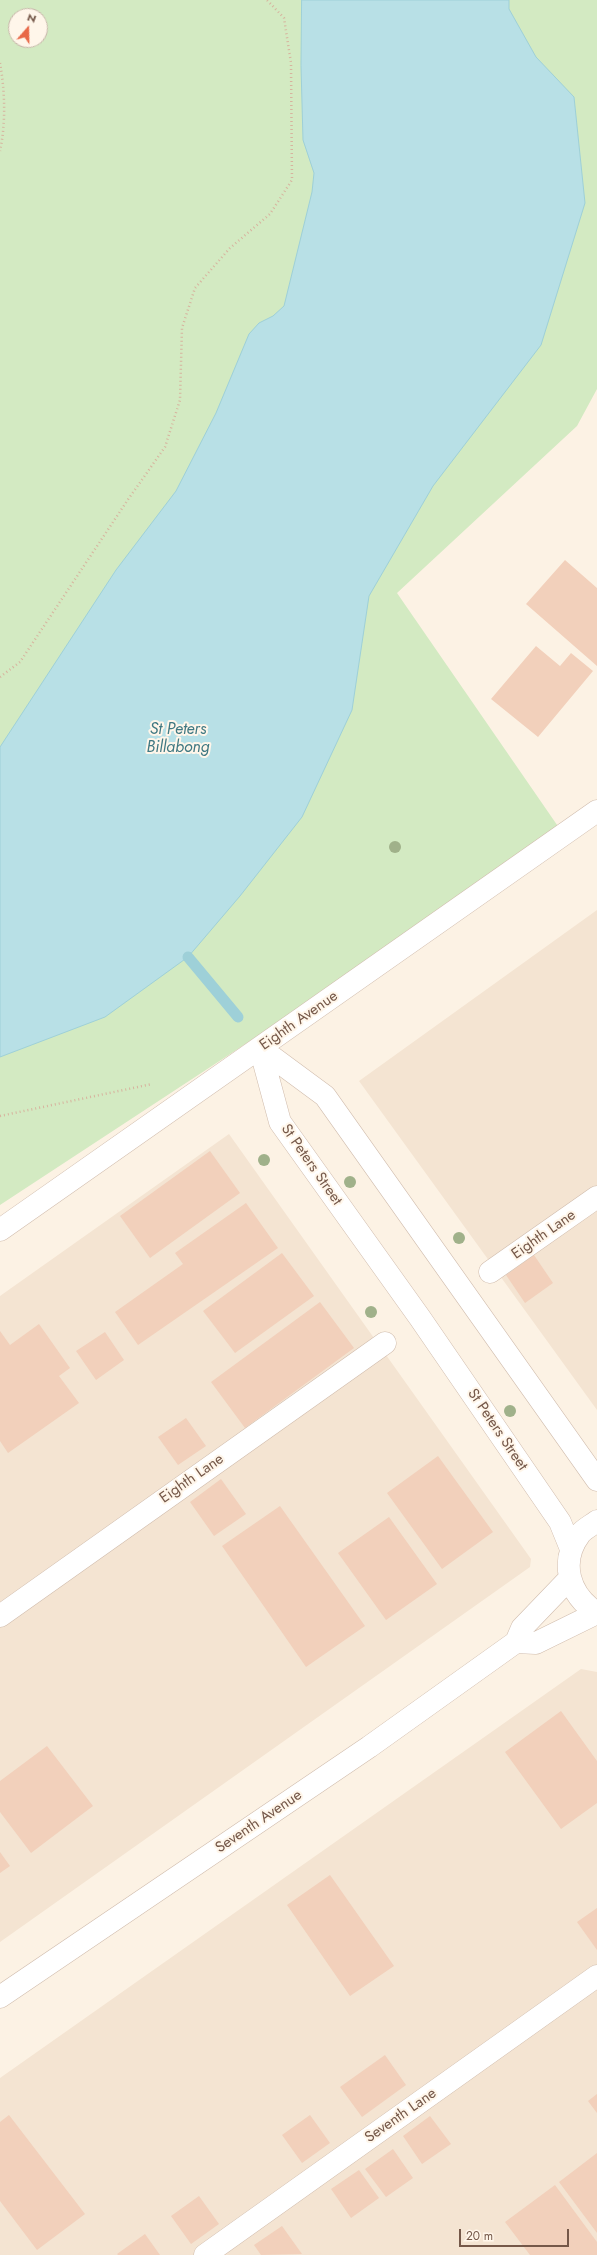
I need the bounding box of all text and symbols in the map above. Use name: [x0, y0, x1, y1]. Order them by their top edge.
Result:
north arrow: [8, 8, 48, 48]
text: N: [25, 9, 39, 27]
water label: St Peters Billabong: [146, 720, 210, 758]
street label: Eighth Avenue: [256, 987, 342, 1055]
street label: St Peters Street: [276, 1121, 346, 1209]
street label: Eighth Lane: [508, 1206, 580, 1264]
street label: St Peters Street: [463, 1386, 531, 1474]
street label: Eighth Lane: [156, 1450, 228, 1508]
street label: Seventh Avenue: [212, 1786, 306, 1858]
street label: Seventh Lane: [362, 2085, 440, 2147]
scale bar: [461, 2221, 571, 2247]
text: 20 m: [466, 2227, 493, 2245]

